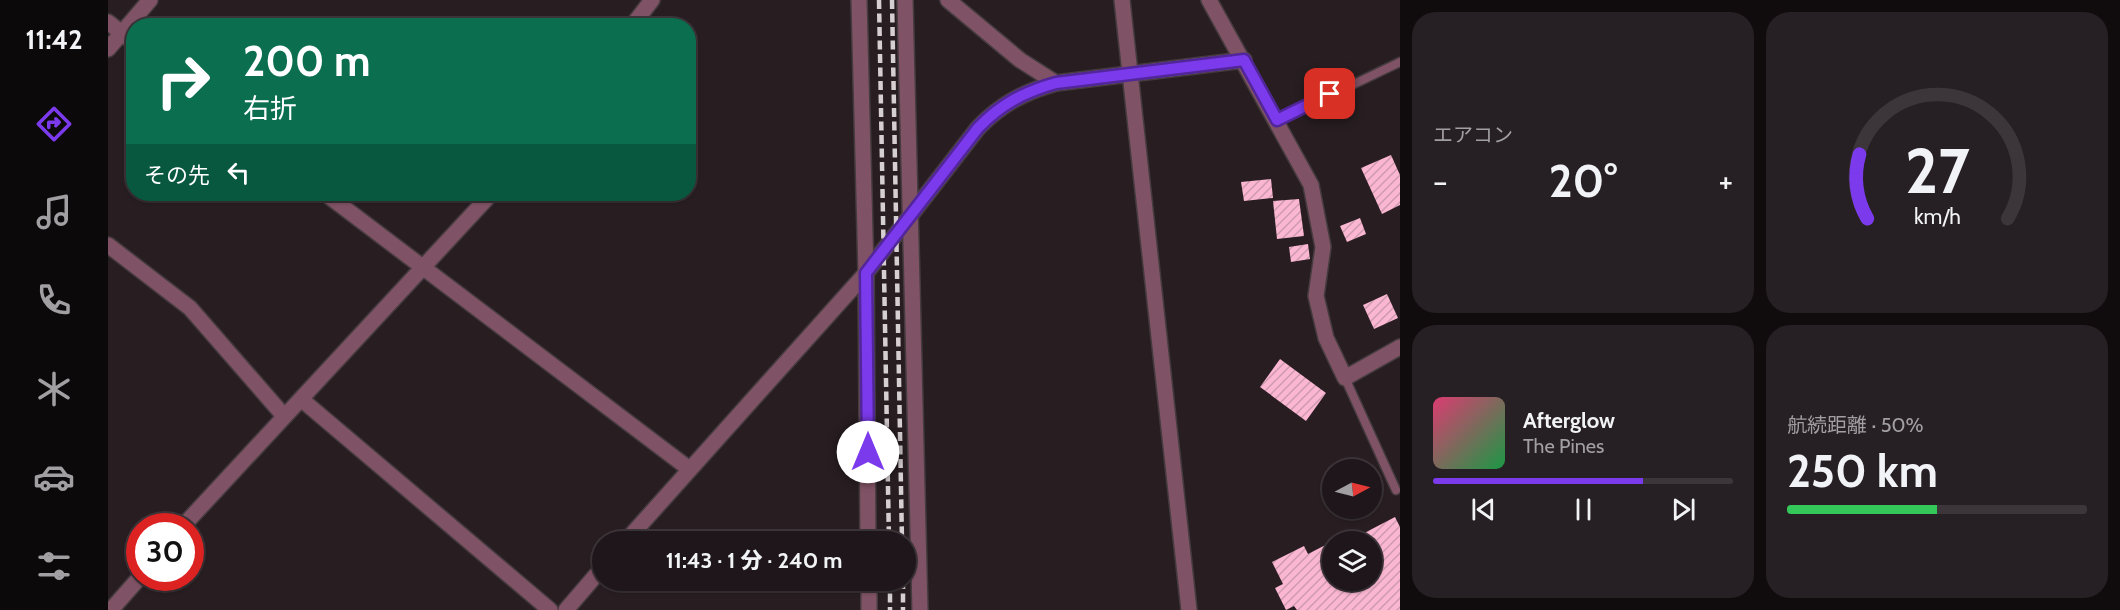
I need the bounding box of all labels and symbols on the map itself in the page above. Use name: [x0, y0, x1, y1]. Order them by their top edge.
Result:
pin: [1304, 68, 1355, 119]
position arrow: [836, 420, 900, 484]
north arrow: [1322, 459, 1382, 519]
speed limit sign: 30: [126, 513, 204, 591]

